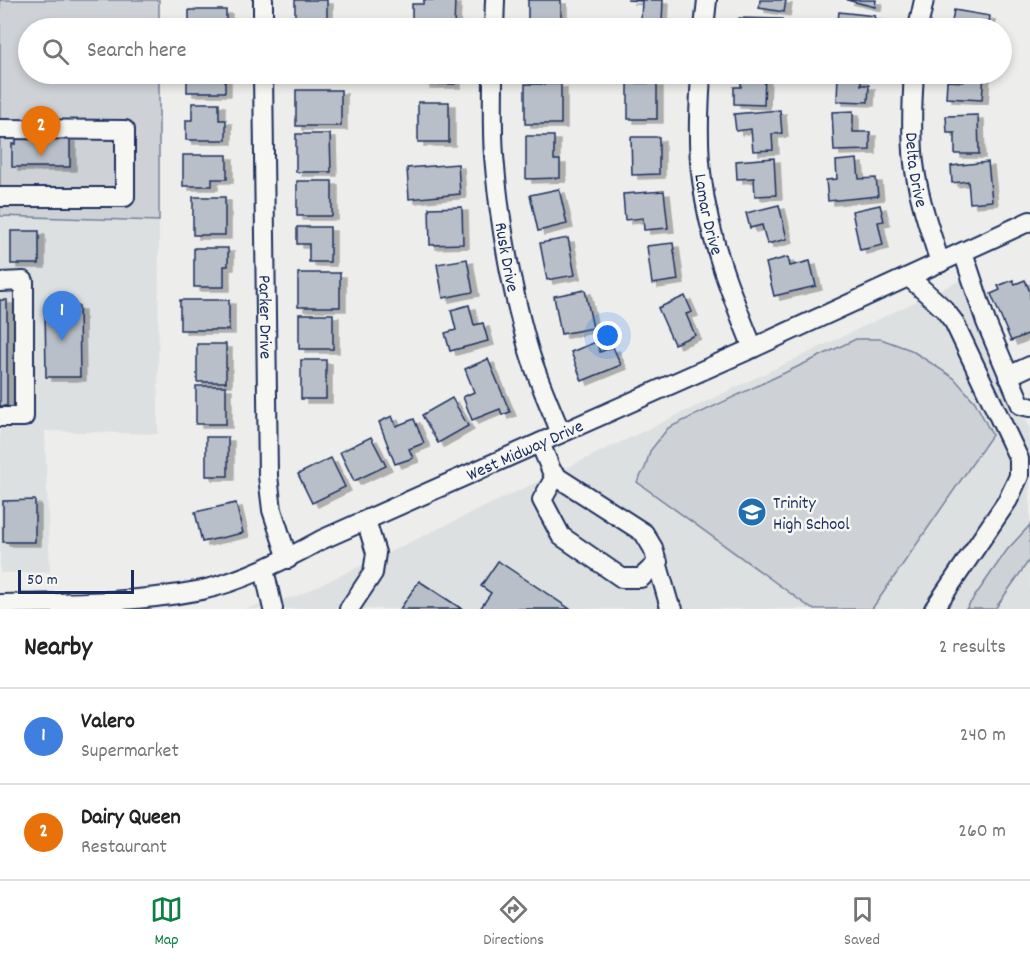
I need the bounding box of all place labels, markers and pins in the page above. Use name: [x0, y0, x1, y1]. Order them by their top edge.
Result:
pin: 2: [22, 106, 60, 156]
pin: 1: [42, 292, 82, 341]
place label: Trinity High School: [773, 492, 850, 538]
school or university icon: Trinity High School: [736, 496, 768, 528]

